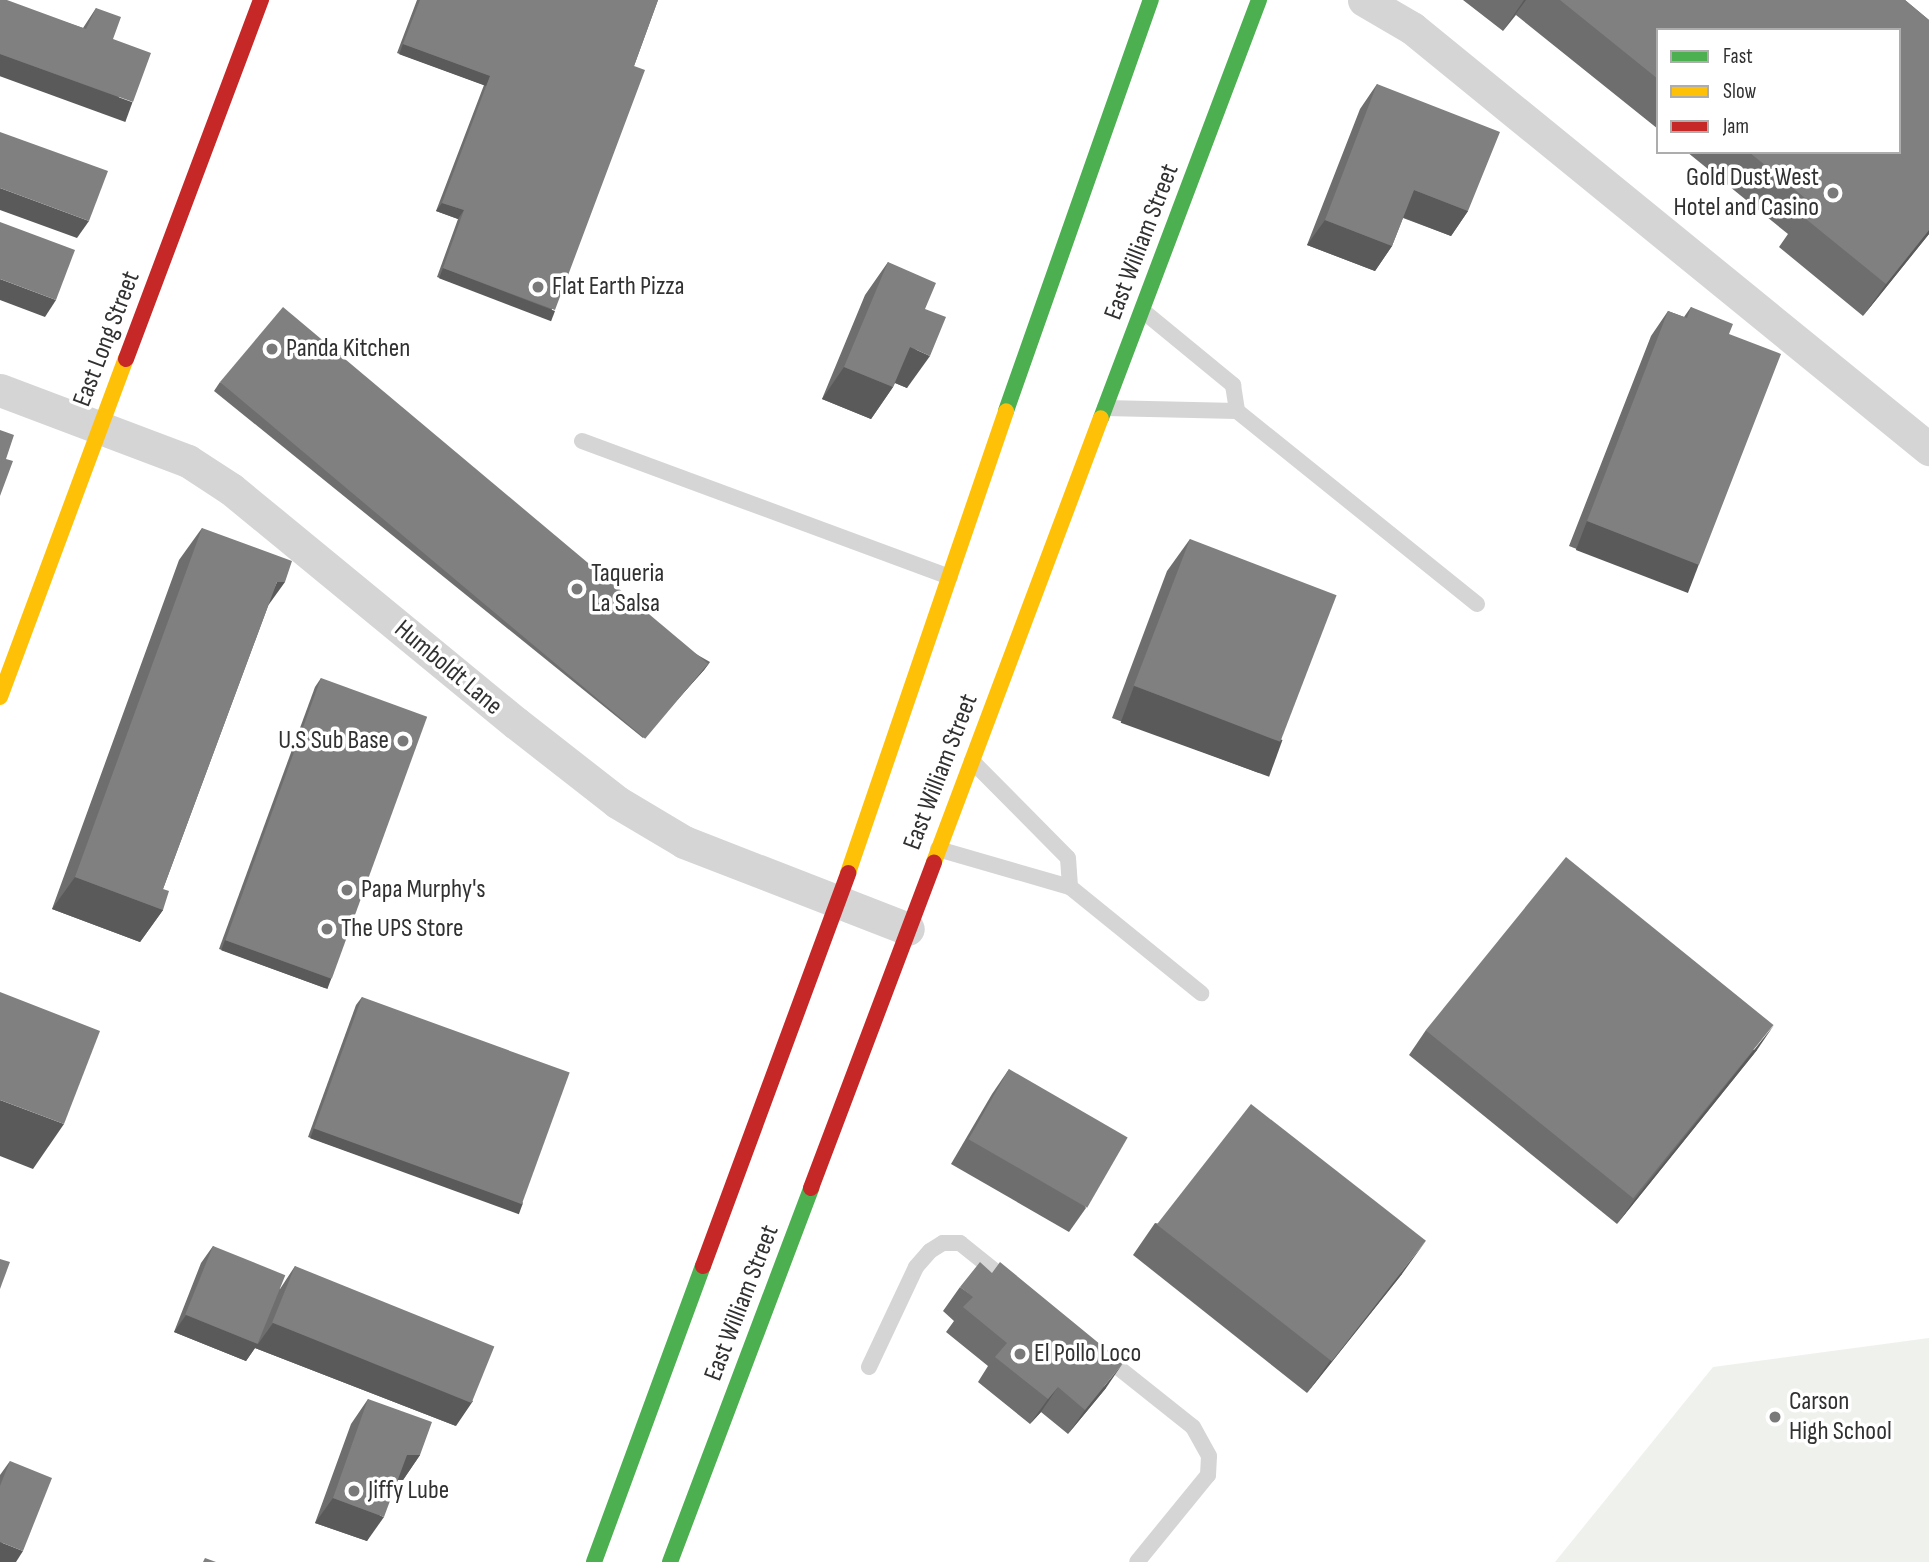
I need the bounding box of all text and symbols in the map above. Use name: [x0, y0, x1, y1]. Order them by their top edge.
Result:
legend: [1656, 28, 1901, 154]
text: Fast: [1723, 44, 1753, 69]
text: Slow: [1723, 79, 1756, 104]
text: Jam: [1723, 114, 1749, 139]
street label: East William Street: [1098, 160, 1186, 324]
place label: Gold Dust West Hotel and Casino: [1673, 162, 1819, 224]
marker: Gold Dust West Hotel and Casino: [1825, 185, 1841, 201]
street label: East Long Street: [67, 267, 147, 411]
place label: Flat Earth Pizza: [552, 271, 685, 303]
marker: Flat Earth Pizza: [530, 279, 546, 295]
place label: Panda Kitchen: [286, 333, 410, 365]
marker: Panda Kitchen: [264, 341, 280, 357]
place label: Taqueria La Salsa: [591, 558, 664, 620]
marker: Taqueria La Salsa: [569, 581, 585, 597]
street label: Humboldt Lane: [388, 614, 508, 722]
street label: East William Street: [897, 690, 985, 854]
place label: U.S Sub Base: [278, 725, 389, 757]
marker: U.S Sub Base: [395, 733, 411, 749]
place label: Papa Murphy's: [361, 874, 486, 906]
marker: Papa Murphy's: [339, 882, 355, 898]
place label: The UPS Store: [341, 913, 463, 945]
marker: The UPS Store: [319, 921, 335, 937]
street label: East William Street: [698, 1221, 786, 1385]
place label: El Pollo Loco: [1034, 1338, 1141, 1370]
marker: El Pollo Loco: [1012, 1346, 1028, 1362]
place label: Carson High School: [1789, 1386, 1892, 1448]
marker: Carson High School: [1767, 1409, 1783, 1425]
place label: Jiffy Lube: [368, 1475, 449, 1507]
marker: Jiffy Lube: [346, 1483, 362, 1499]

